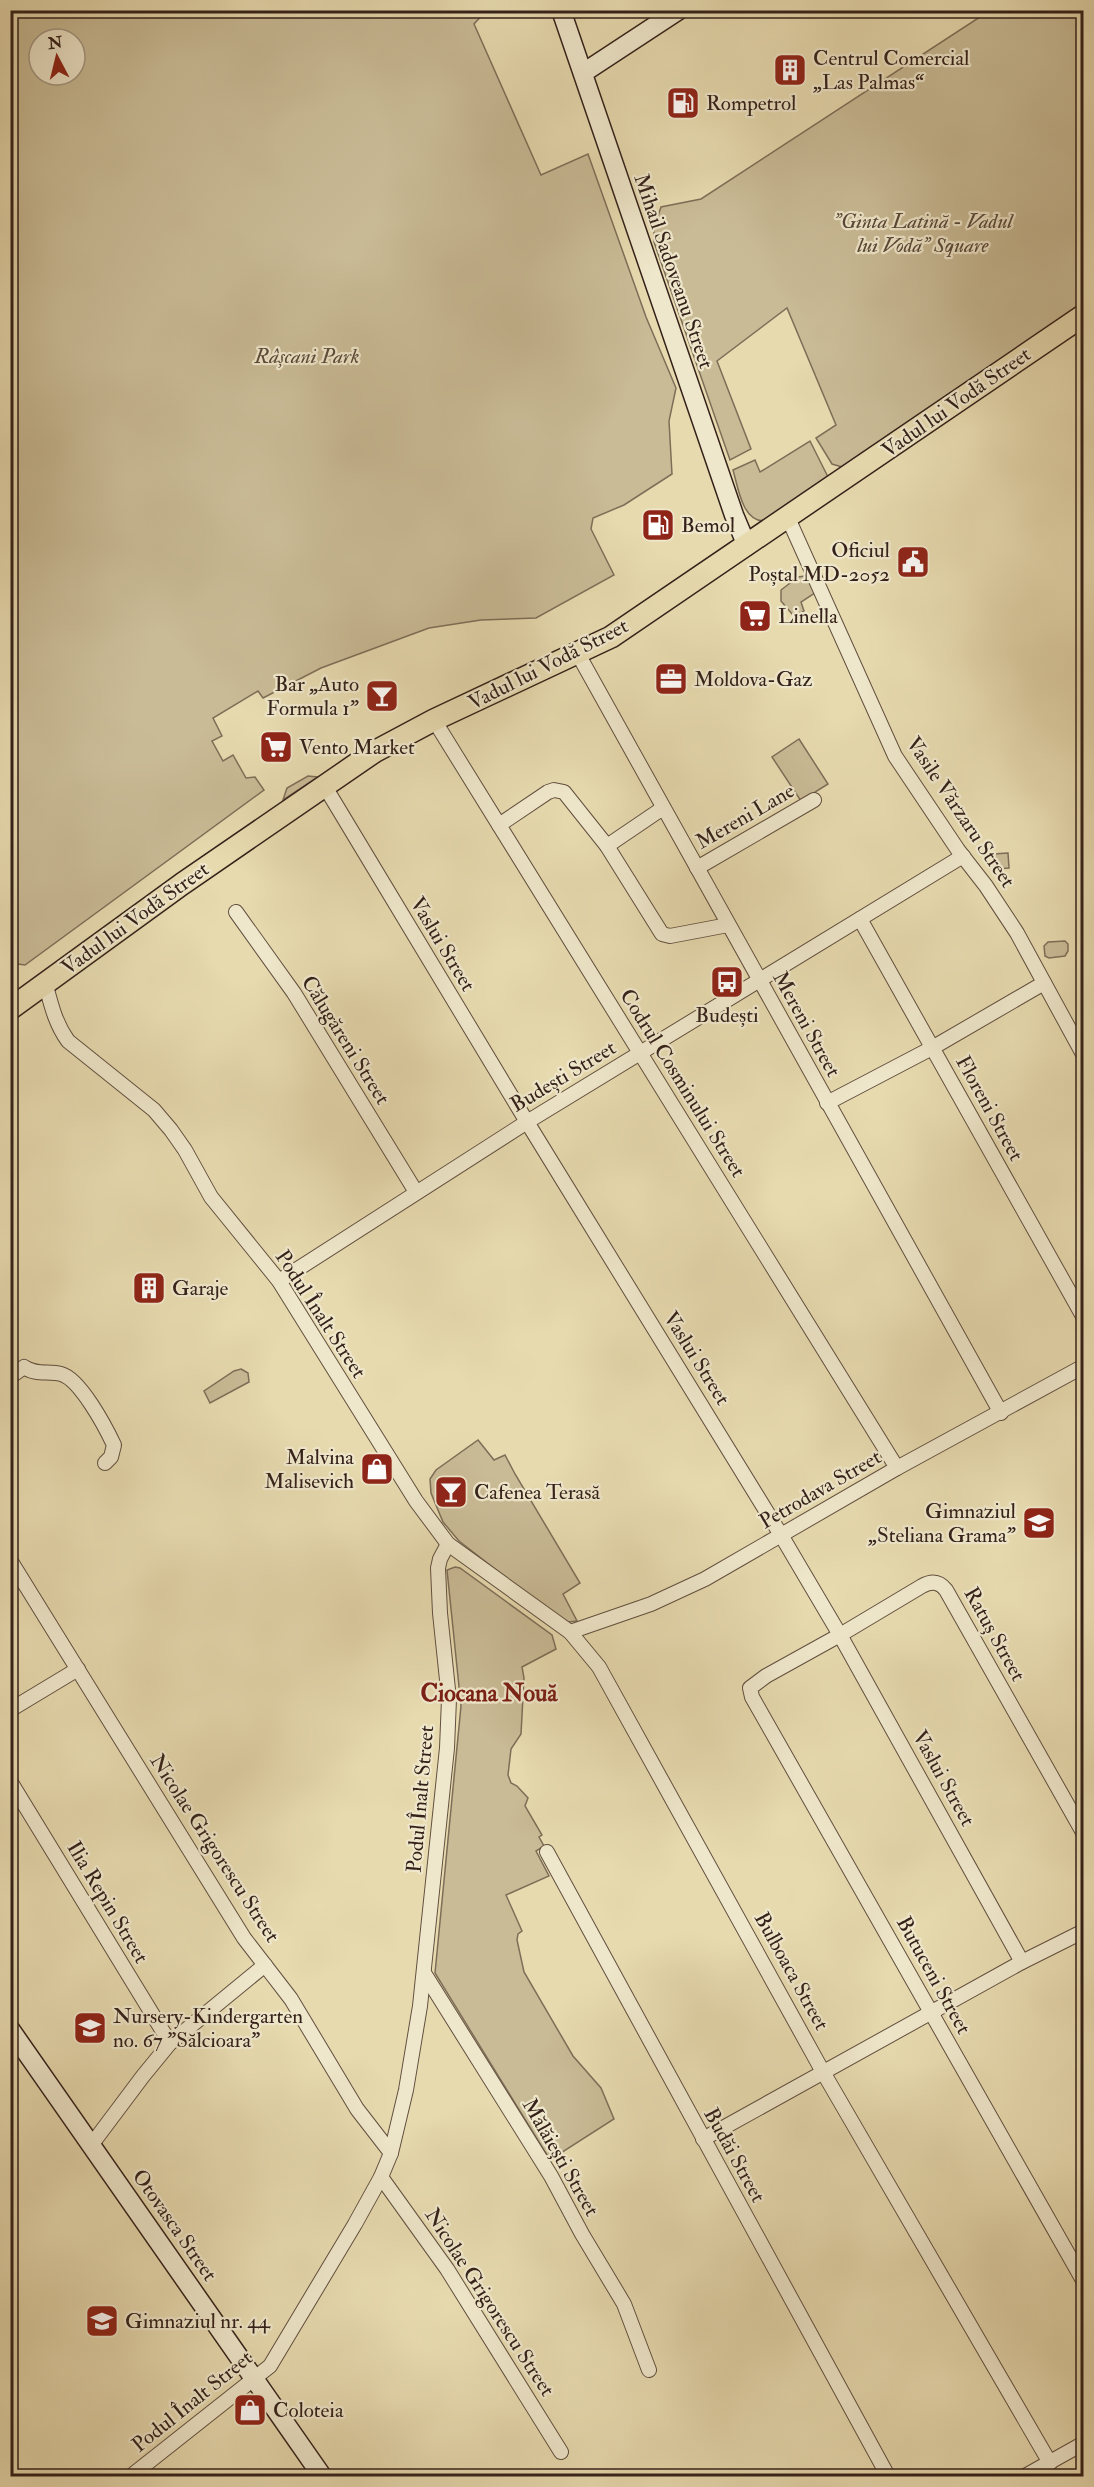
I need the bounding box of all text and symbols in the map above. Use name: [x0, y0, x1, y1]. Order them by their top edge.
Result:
north arrow: [27, 27, 87, 87]
text: N: [46, 32, 64, 54]
place label: Centrul Comercial „Las Palmas“: [812, 45, 970, 96]
building icon: Centrul Comercial „Las Palmas“: [772, 52, 808, 88]
fuel station icon: Rompetrol: [665, 85, 701, 121]
place label: Rompetrol: [706, 90, 797, 117]
street label: Mihail Sadoveanu Street: [627, 170, 720, 372]
park label: "Ginta Latină - Vadul lui Vodă" Square: [834, 208, 1014, 259]
street label: Vadul lui Vodă Street: [876, 341, 1036, 464]
park label: Râșcani Park: [253, 343, 360, 370]
fuel station icon: Bemol: [640, 507, 676, 543]
place label: Bemol: [681, 512, 736, 539]
place label: Oficiul Poștal MD-2052: [748, 537, 891, 588]
public building icon: Oficiul Poștal MD-2052: [895, 544, 931, 580]
supermarket icon: Linella: [737, 598, 773, 634]
place label: Linella: [778, 603, 838, 630]
street label: Vadul lui Vodă Street: [464, 612, 633, 716]
office icon: Moldova-Gaz: [653, 661, 689, 697]
place label: Moldova-Gaz: [694, 666, 812, 693]
place label: Bar „Auto Formula 1”: [266, 671, 359, 722]
bar icon: Bar „Auto Formula 1”: [364, 678, 400, 714]
supermarket icon: Vento Market: [258, 729, 294, 765]
street label: Vasile Vărzaru Street: [900, 731, 1021, 893]
place label: Vento Market: [299, 734, 415, 761]
street label: Mereni Lane: [691, 777, 800, 856]
street label: Vadul lui Vodă Street: [56, 856, 215, 981]
street label: Vaslui Street: [404, 892, 481, 997]
bus stop icon: Budești: [709, 964, 745, 1000]
street label: Mereni Street: [766, 967, 847, 1082]
street label: Călugăreni Street: [295, 971, 396, 1110]
street label: Codrul Cosminului Street: [614, 984, 752, 1183]
place label: Budești: [695, 1002, 759, 1029]
street label: Budești Street: [506, 1034, 621, 1118]
street label: Floreni Street: [950, 1051, 1030, 1166]
street label: Podul Înalt Street: [269, 1245, 372, 1384]
building icon: Garaje: [131, 1270, 167, 1306]
place label: Garaje: [172, 1275, 229, 1302]
street label: Vaslui Street: [657, 1306, 736, 1410]
place label: Malvina Malisevich: [264, 1444, 354, 1495]
street label: Petrodava Street: [754, 1444, 886, 1535]
shop icon: Malvina Malisevich: [359, 1451, 395, 1487]
bar icon: Cafenea Terasă: [433, 1474, 469, 1510]
place label: Cafenea Terasă: [474, 1479, 600, 1506]
place label: Gimnaziul „Steliana Grama”: [867, 1498, 1017, 1549]
school or university icon: Gimnaziul „Steliana Grama”: [1021, 1505, 1057, 1541]
street label: Ratuș Street: [958, 1582, 1032, 1686]
district label: Ciocana Nouă: [421, 1678, 559, 1709]
street label: Podul Înalt Street: [401, 1724, 440, 1874]
street label: Vaslui Street: [906, 1725, 981, 1831]
street label: Nicolae Grigorescu Street: [144, 1749, 286, 1948]
street label: Ilia Repin Street: [60, 1836, 155, 1969]
street label: Bulboaca Street: [748, 1907, 835, 2035]
street label: Butuceni Street: [890, 1911, 977, 2039]
place label: Nursery-Kindergarten no. 67 "Sălcioara": [113, 2003, 303, 2054]
school or university icon: Nursery-Kindergarten no. 67 "Sălcioara": [72, 2010, 108, 2046]
street label: Mălăiești Street: [516, 2093, 605, 2221]
street label: Budăi Street: [697, 2103, 772, 2208]
street label: Otovasca Street: [126, 2164, 223, 2287]
street label: Nicolae Grigorescu Street: [419, 2203, 561, 2402]
school or university icon: Gimnaziul nr. 44: [84, 2303, 120, 2339]
place label: Gimnaziul nr. 44: [125, 2308, 271, 2335]
street label: Podul Înalt Street: [126, 2344, 258, 2458]
shop icon: Coloteia: [232, 2392, 268, 2428]
place label: Coloteia: [273, 2397, 344, 2424]

